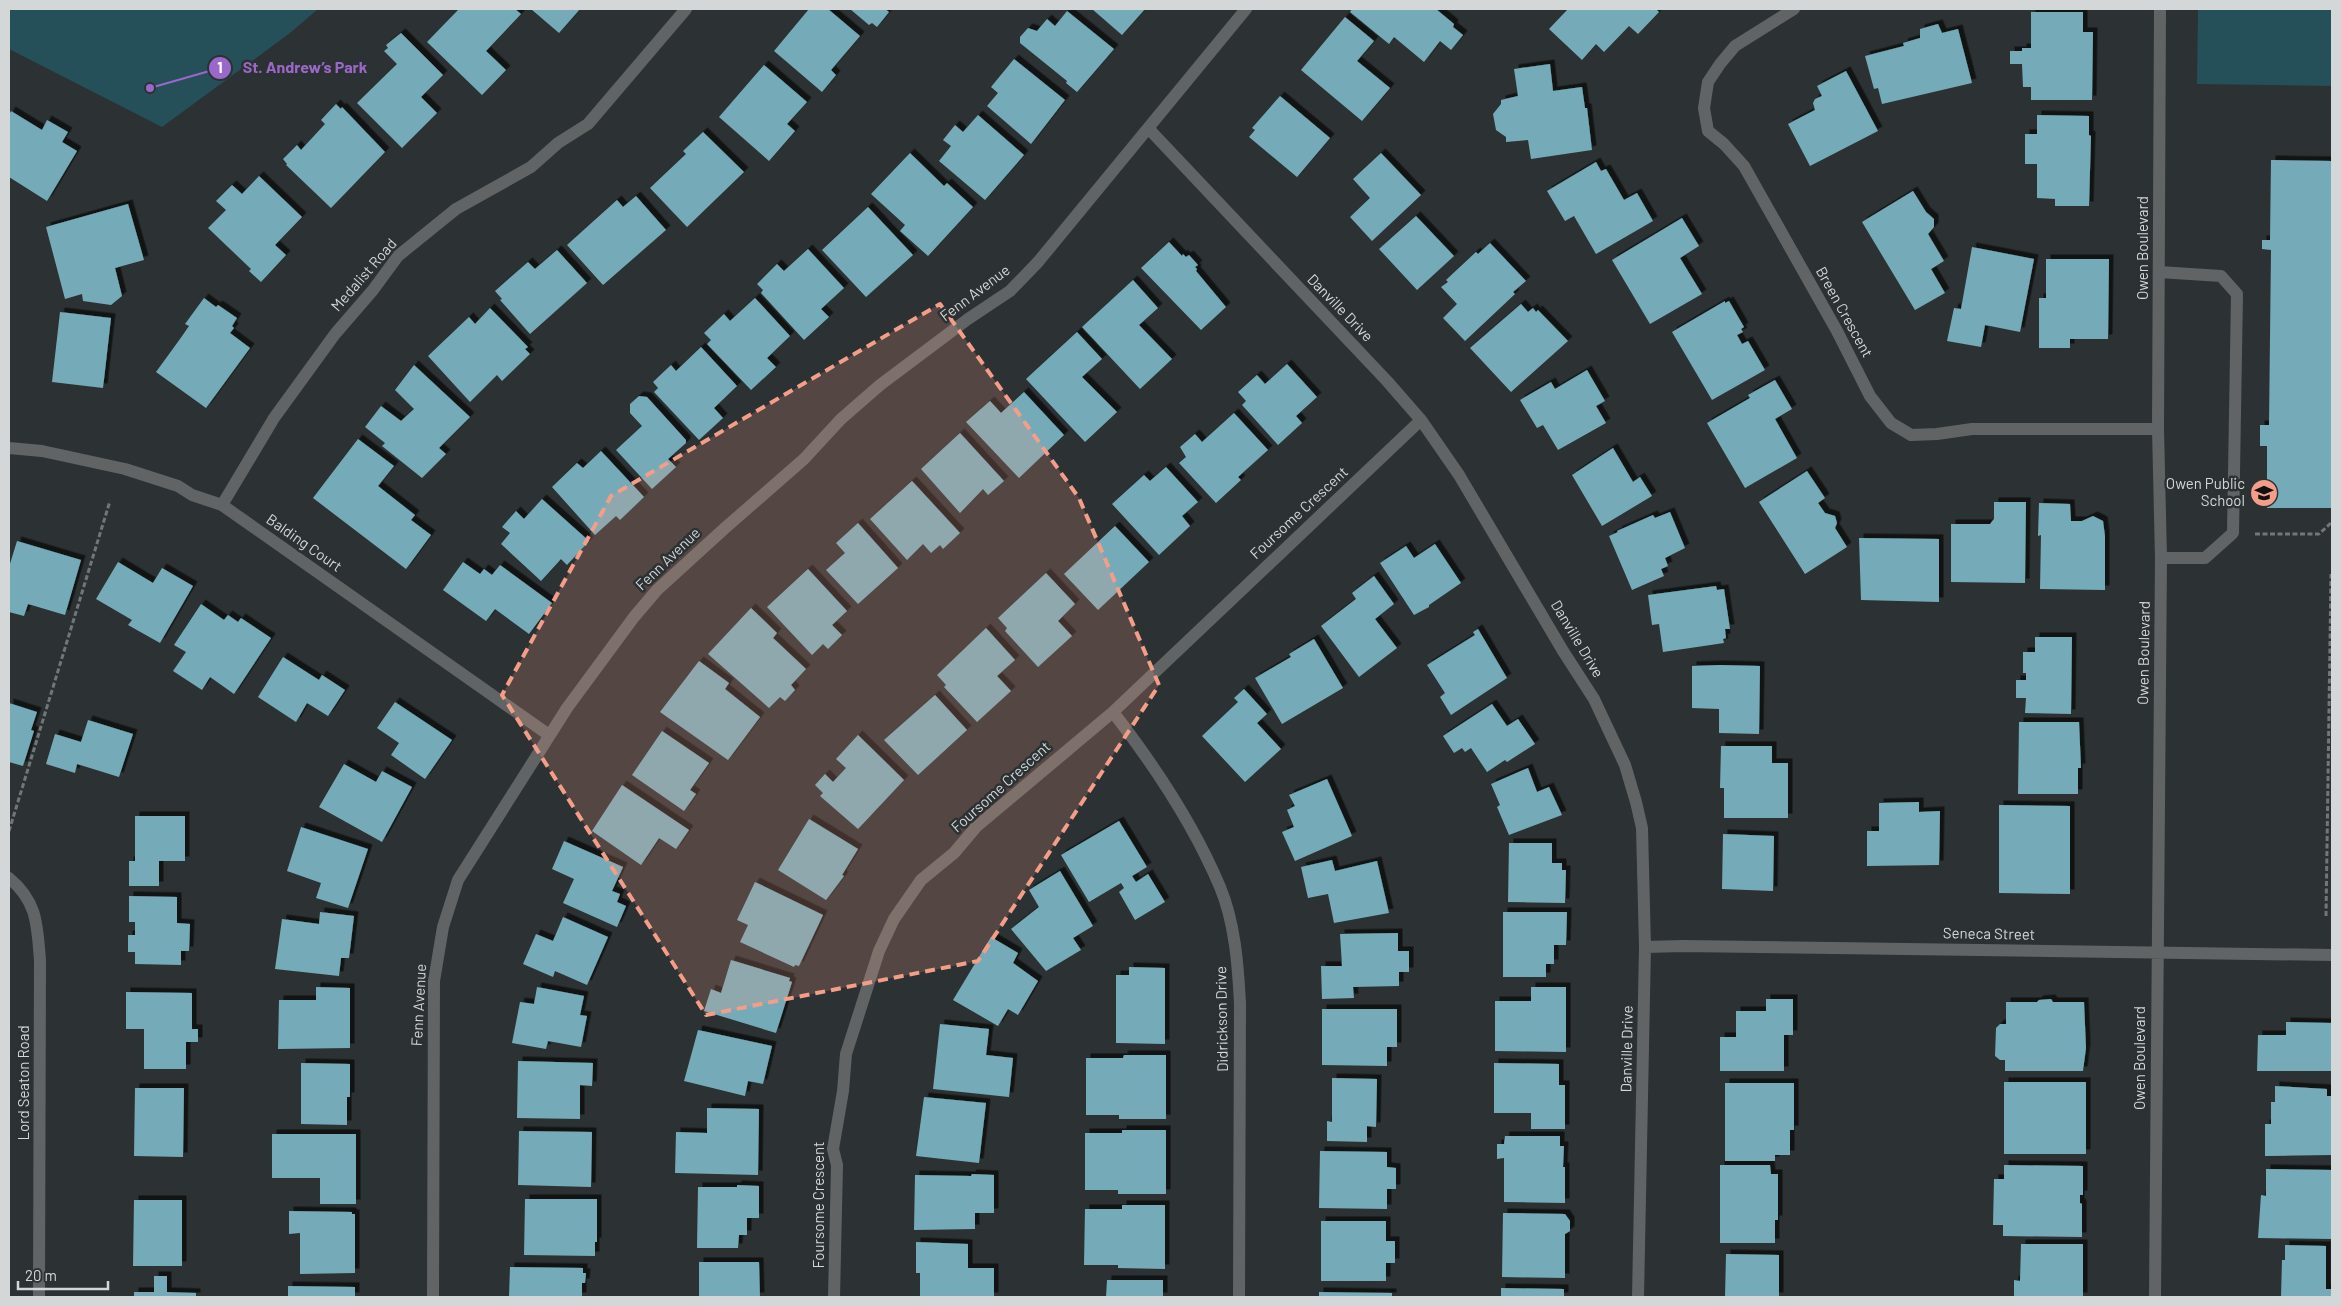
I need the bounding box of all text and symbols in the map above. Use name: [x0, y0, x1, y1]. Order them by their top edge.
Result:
callout: St. Andrew’s Park: [208, 52, 378, 83]
text: St. Andrew’s Park: [243, 57, 368, 76]
text: 1: [217, 58, 223, 76]
street label: Owen Boulevard: [2133, 196, 2151, 300]
street label: Medalist Road: [327, 234, 400, 314]
street label: Fenn Avenue: [936, 260, 1013, 324]
street label: Breen Crescent: [1813, 263, 1877, 360]
street label: Danville Drive: [1304, 270, 1377, 345]
street label: Foursome Crescent: [1246, 462, 1351, 562]
place label: Owen Public School: [2166, 474, 2245, 509]
school or university icon: Owen Public School: [2249, 478, 2279, 508]
street label: Balding Court: [263, 510, 346, 575]
street label: Fenn Avenue: [631, 523, 703, 594]
street label: Danville Drive: [1548, 597, 1608, 680]
street label: Owen Boulevard: [2133, 601, 2153, 705]
street label: Foursome Crescent: [947, 737, 1054, 835]
street label: Seneca Street: [1943, 923, 2035, 943]
street label: Fenn Avenue: [407, 963, 429, 1047]
street label: Didrickson Drive: [1211, 966, 1231, 1072]
street label: Danville Drive: [1616, 1005, 1636, 1093]
street label: Owen Boulevard: [2130, 1006, 2148, 1110]
street label: Lord Seaton Road: [14, 1025, 32, 1141]
street label: Foursome Crescent: [809, 1141, 827, 1269]
scale bar: [18, 1258, 108, 1290]
text: 20 m: [25, 1266, 57, 1284]

